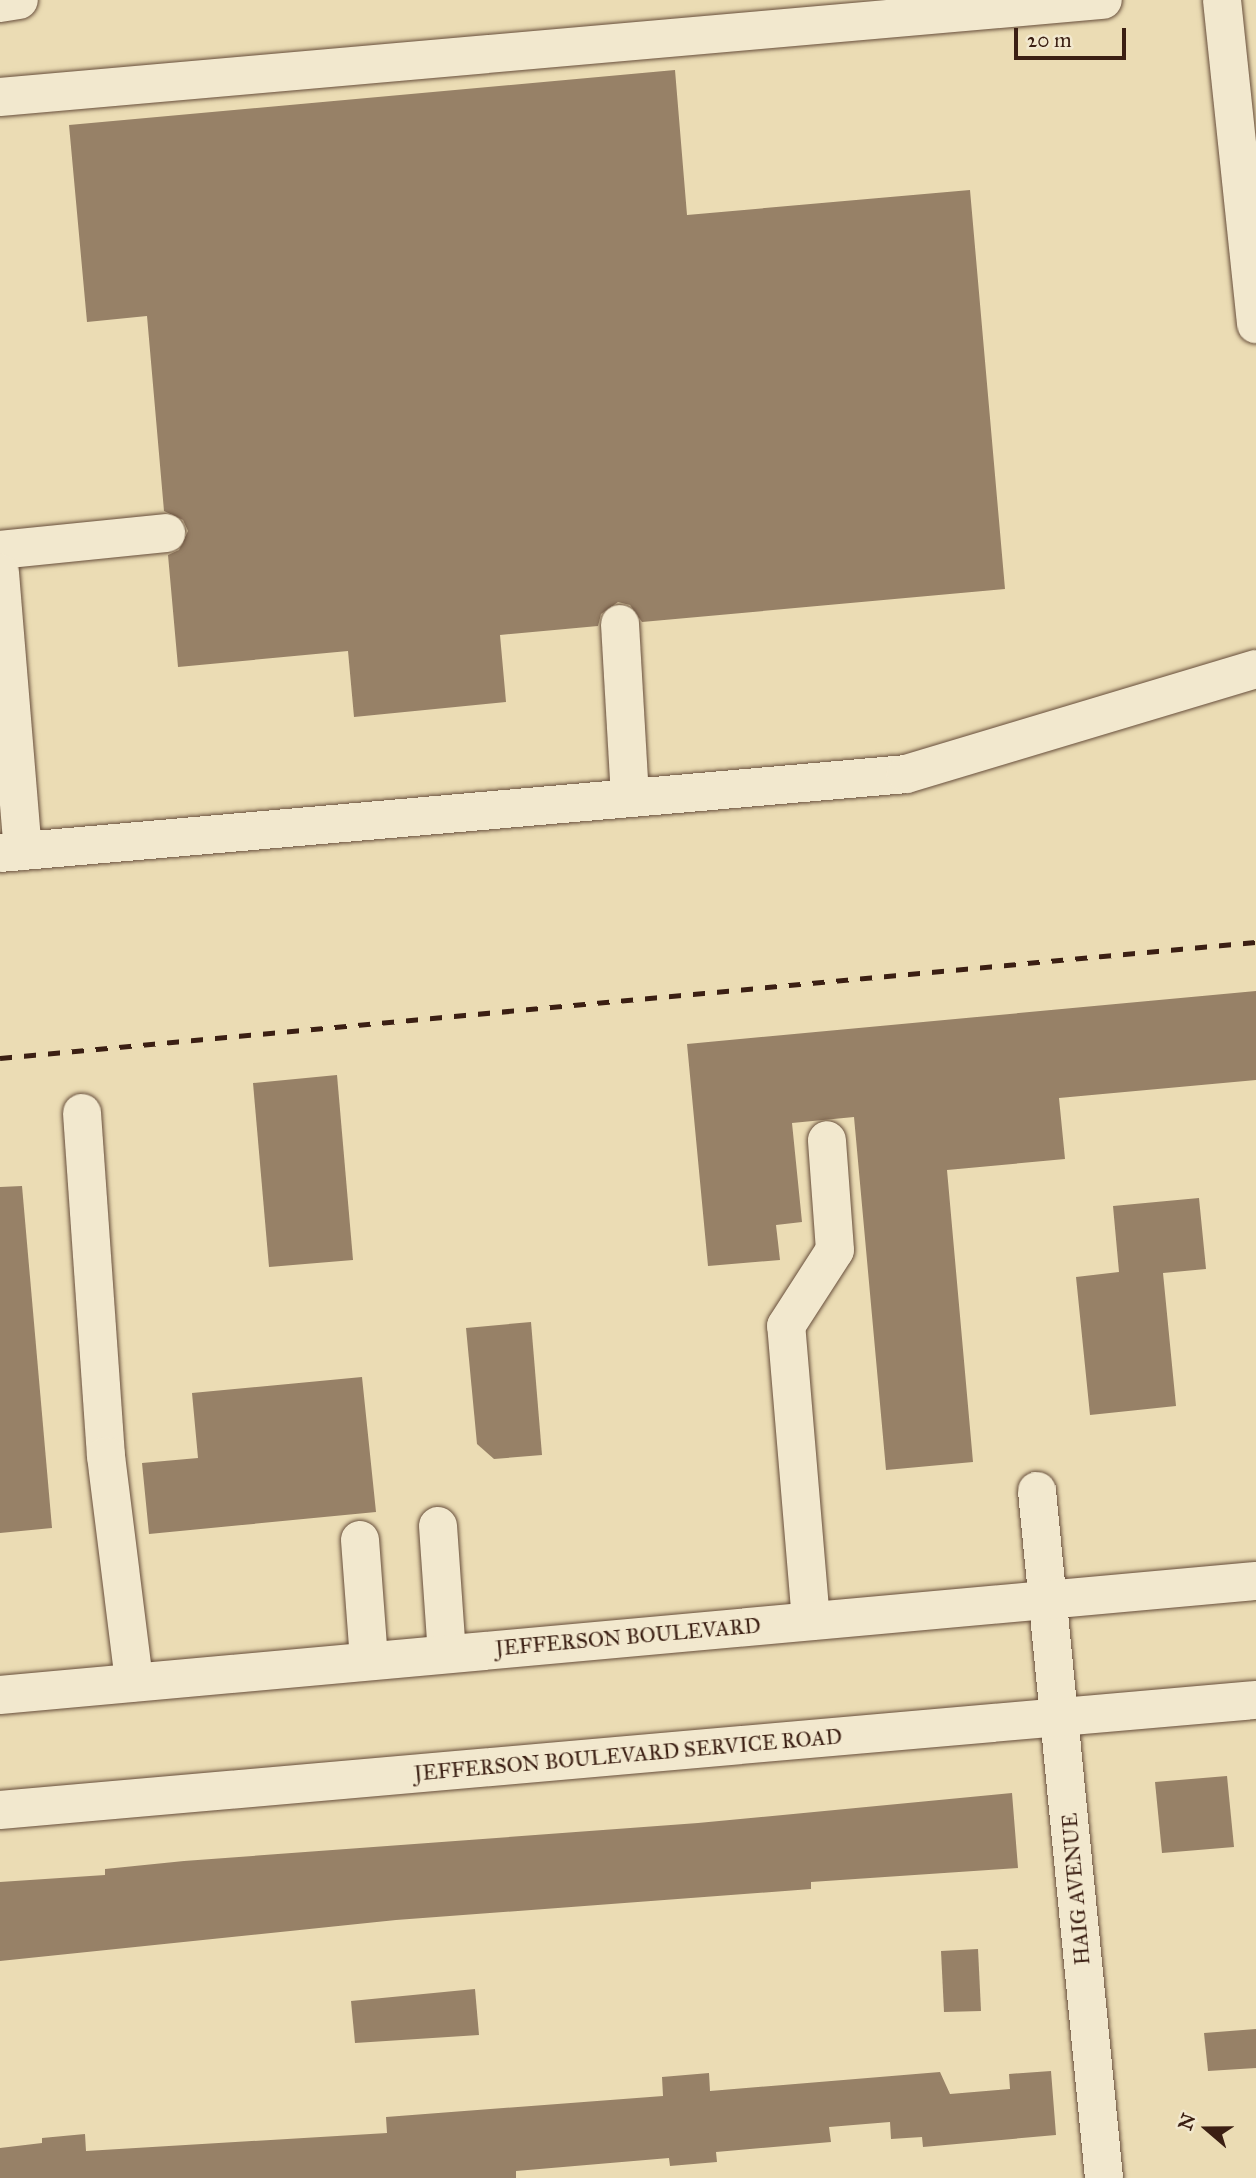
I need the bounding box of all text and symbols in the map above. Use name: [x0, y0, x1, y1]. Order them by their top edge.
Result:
scale bar: [1018, 14, 1130, 58]
text: 20 m: [1027, 27, 1072, 53]
street label: JEFFERSON BOULEVARD: [494, 1613, 762, 1661]
street label: JEFFERSON BOULEVARD SERVICE ROAD: [413, 1724, 843, 1786]
street label: HAIG AVENUE: [1057, 1812, 1095, 1966]
north arrow: [1172, 2094, 1242, 2164]
text: N: [1173, 2110, 1200, 2133]

